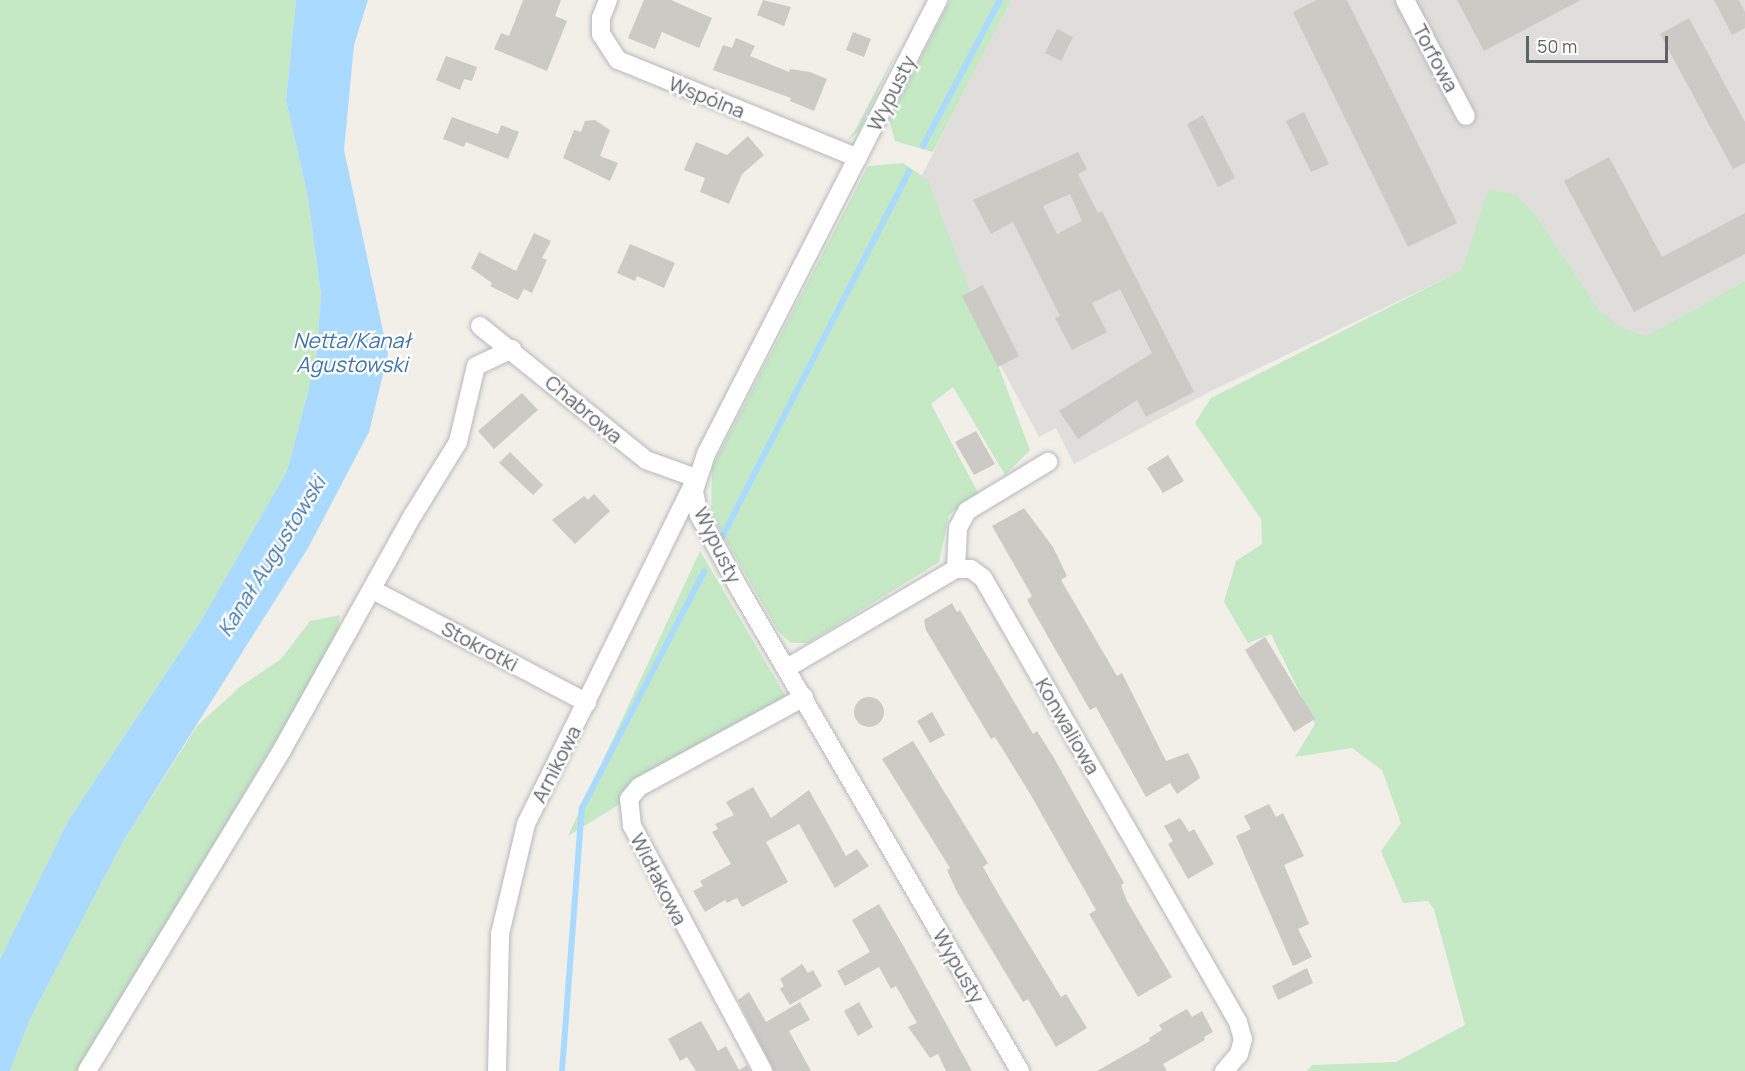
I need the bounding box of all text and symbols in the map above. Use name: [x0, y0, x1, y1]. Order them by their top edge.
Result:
street label: Torfowa: [1408, 20, 1464, 96]
scale bar: [1529, 24, 1672, 62]
text: 50 m: [1537, 34, 1577, 58]
street label: Wypusty: [862, 51, 920, 135]
street label: Wspólna: [665, 71, 749, 123]
water label: Netta/Kanał Agustowski: [293, 327, 411, 377]
street label: Chabrowa: [540, 370, 628, 448]
water label: Kanał Augustowski: [212, 471, 330, 641]
street label: Wypusty: [689, 503, 747, 587]
street label: Stokrotki: [438, 616, 522, 676]
street label: Konwaliowa: [1031, 674, 1105, 778]
street label: Arnikowa: [526, 721, 586, 807]
street label: Widłakowa: [626, 829, 692, 929]
street label: Wypusty: [928, 925, 990, 1007]

